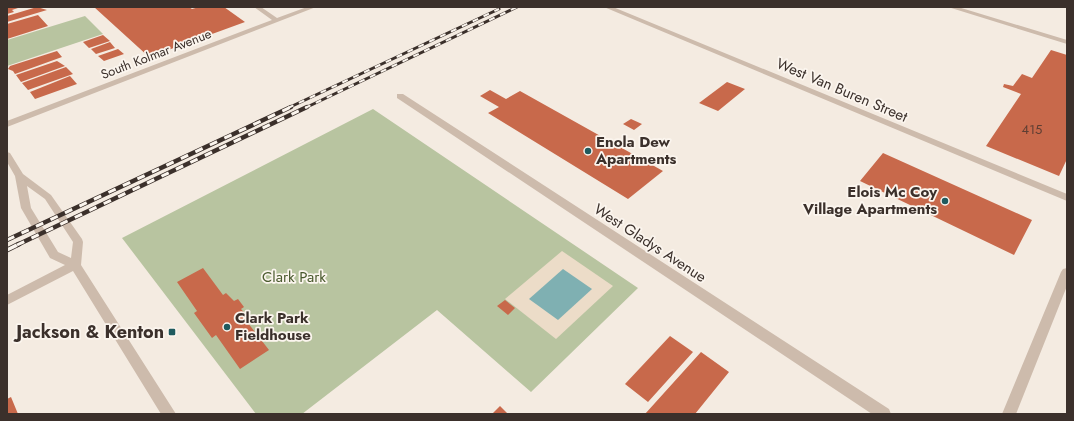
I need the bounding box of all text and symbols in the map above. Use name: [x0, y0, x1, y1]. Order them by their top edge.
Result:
street label: South Kolmar Avenue: [98, 24, 214, 84]
street label: West Van Buren Street: [773, 52, 911, 128]
house number: 415: [1022, 120, 1042, 139]
place label: Enola Dew Apartments: [595, 131, 677, 170]
marker: Enola Dew Apartments: [583, 146, 593, 156]
place label: Elois Mc Coy Village Apartments: [802, 181, 937, 220]
marker: Elois Mc Coy Village Apartments: [940, 196, 950, 206]
street label: West Gladys Avenue: [589, 198, 711, 288]
park label: Clark Park: [262, 266, 326, 288]
place label: Clark Park Fieldhouse: [235, 307, 311, 346]
place label: Jackson & Kenton: [13, 319, 164, 345]
marker: Clark Park Fieldhouse: [222, 322, 232, 332]
marker: Jackson & Kenton: [167, 327, 177, 337]

